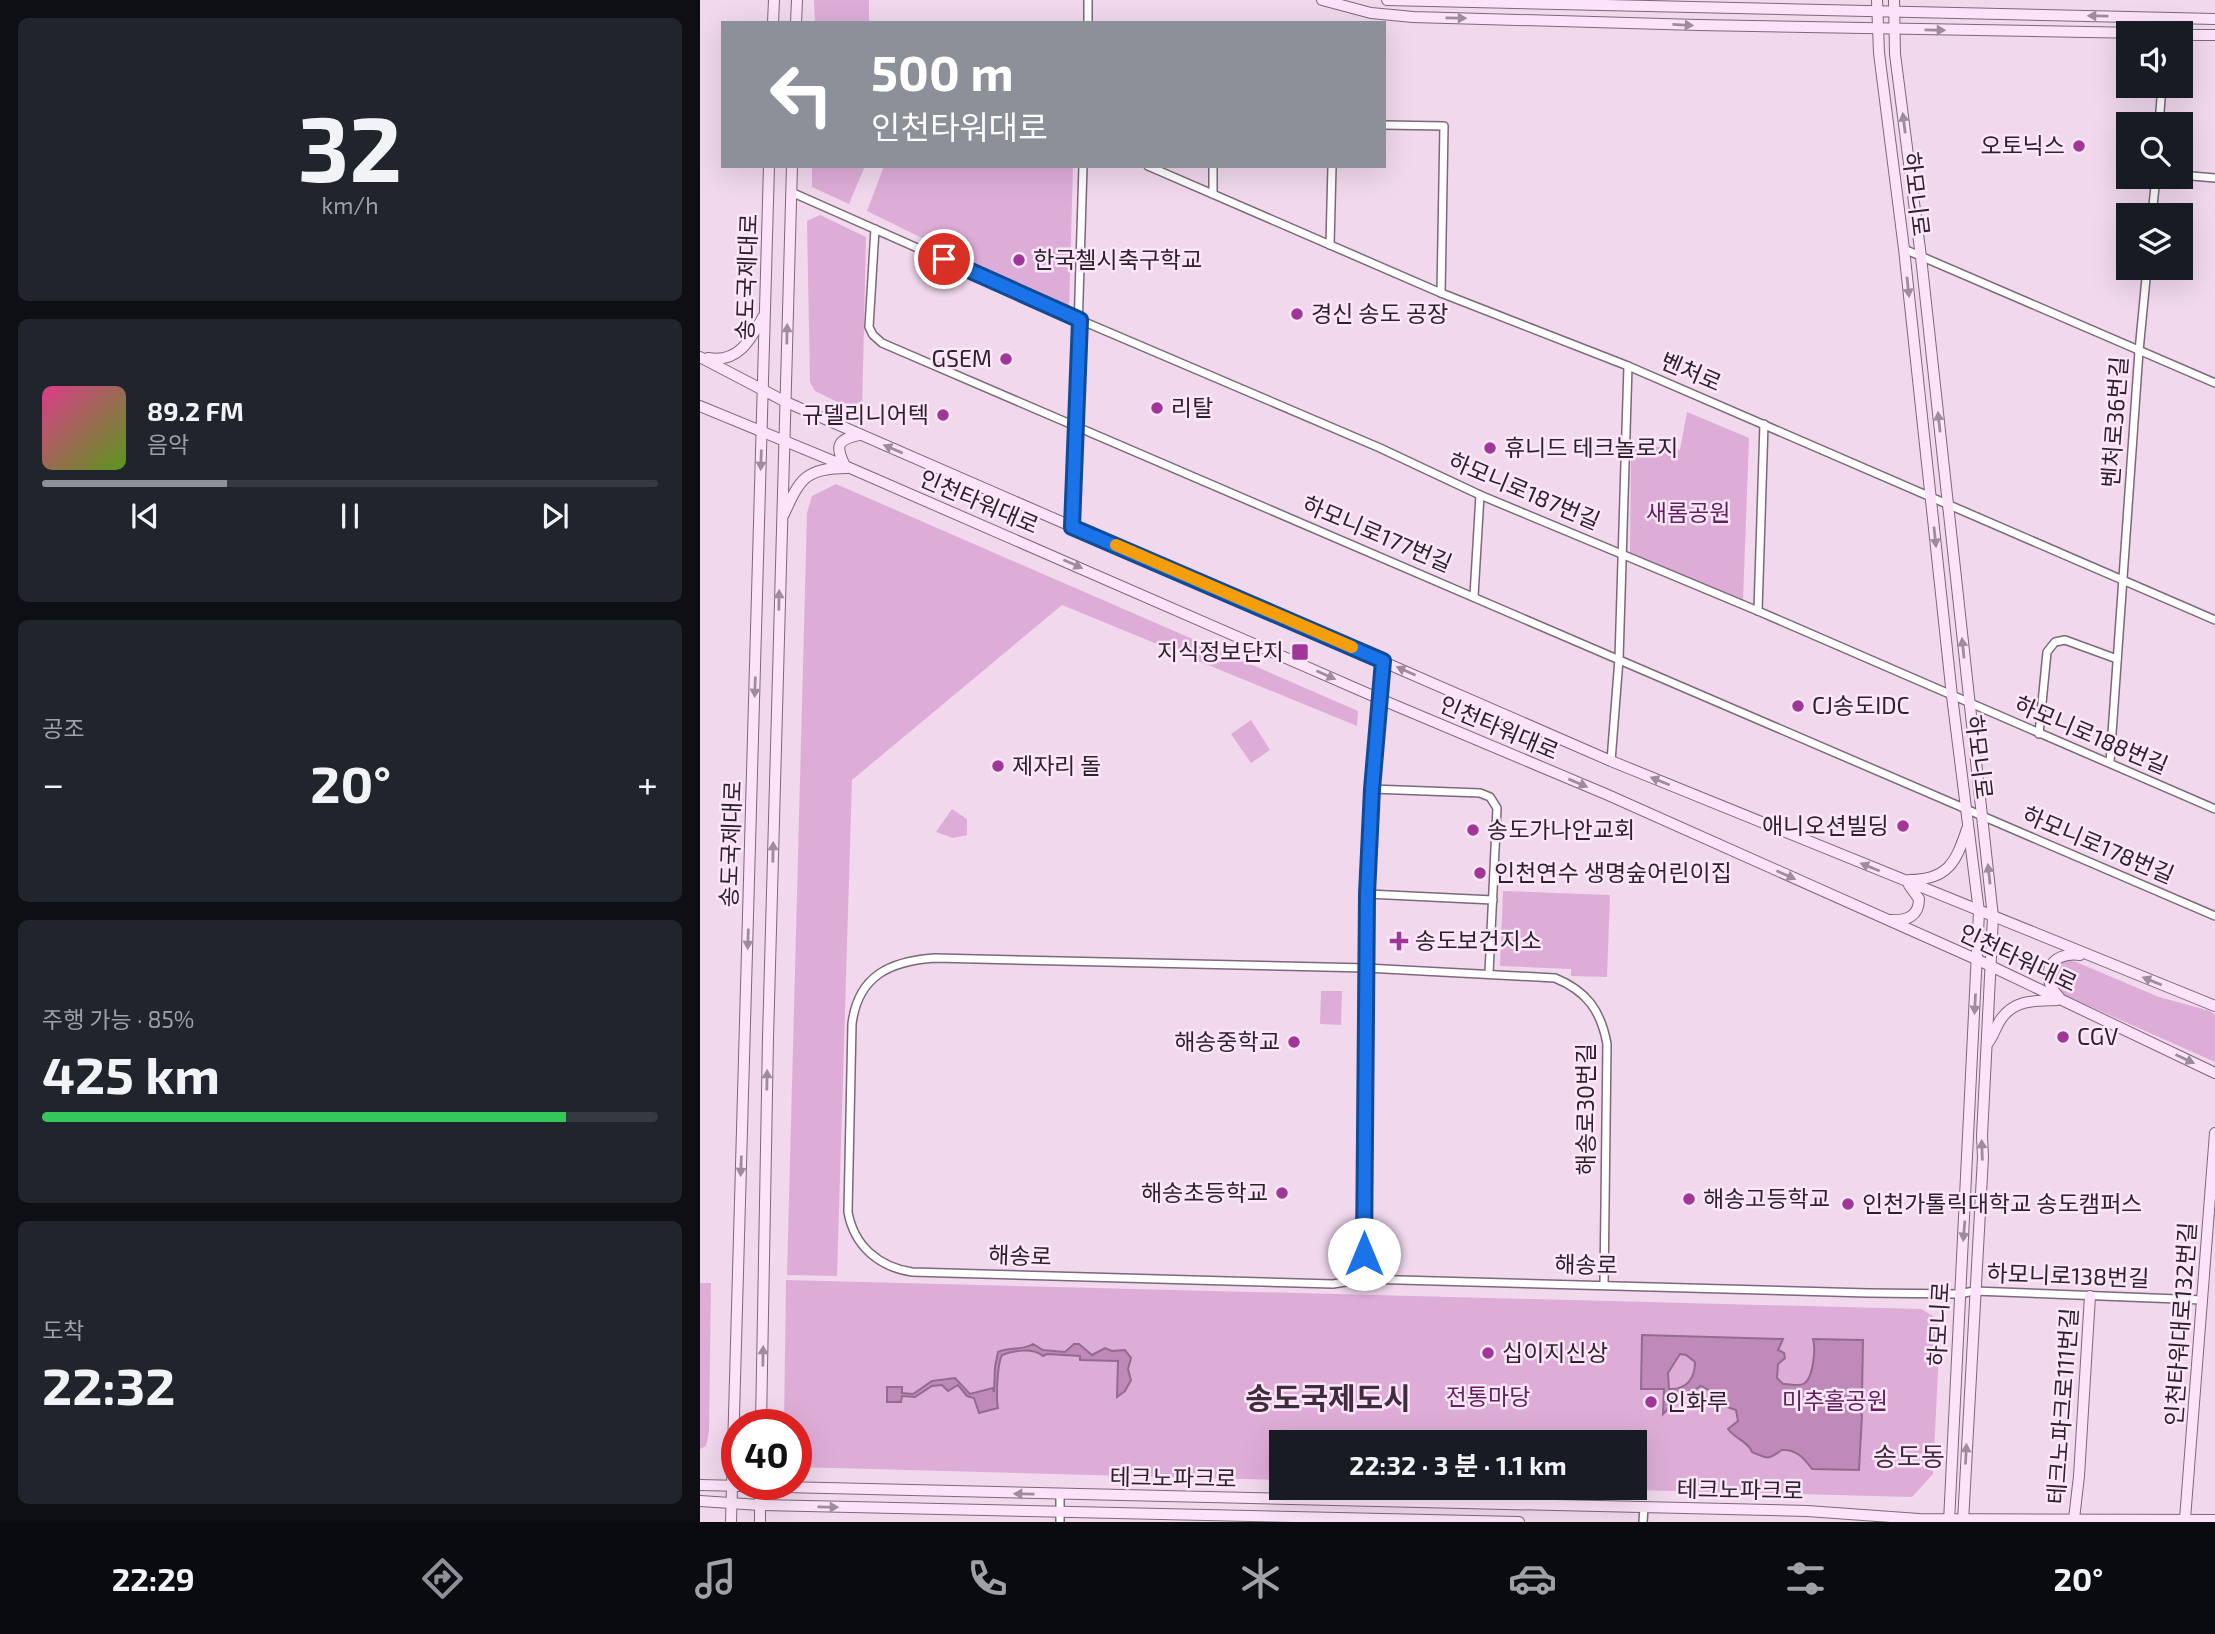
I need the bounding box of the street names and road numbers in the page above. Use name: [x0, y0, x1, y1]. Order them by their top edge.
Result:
street label: 하모니로: [1898, 150, 1936, 238]
street label: 송도국제대로: [730, 213, 762, 341]
street label: 벤처로: [1657, 346, 1726, 396]
street label: 벤처로36번길: [2095, 355, 2133, 489]
street label: 하모니로187번길: [1444, 446, 1604, 535]
street label: 인천타워대로: [915, 463, 1043, 539]
street label: 하모니로177번길: [1298, 489, 1456, 577]
street label: 인천타워대로: [1435, 689, 1563, 765]
street label: 하모니로188번길: [2010, 689, 2172, 779]
street label: 하모니로: [1961, 713, 1999, 801]
street label: 송도국제대로: [714, 780, 746, 908]
street label: 하모니로178번길: [2018, 800, 2178, 889]
street label: 인천타워대로: [1955, 918, 2082, 997]
street label: 해송로30번길: [1571, 1043, 1599, 1175]
street label: 인천타워대로132번길: [2159, 1221, 2201, 1427]
street label: 해송로: [988, 1240, 1052, 1270]
street label: 해송로: [1554, 1249, 1618, 1279]
street label: 하모니로138번길: [1986, 1258, 2150, 1292]
street label: 하모니로: [1922, 1281, 1954, 1367]
street label: 테크노파크로111번길: [2041, 1307, 2083, 1505]
street label: 테크노파크로: [1109, 1462, 1237, 1492]
street label: 테크노파크로: [1676, 1474, 1804, 1504]

